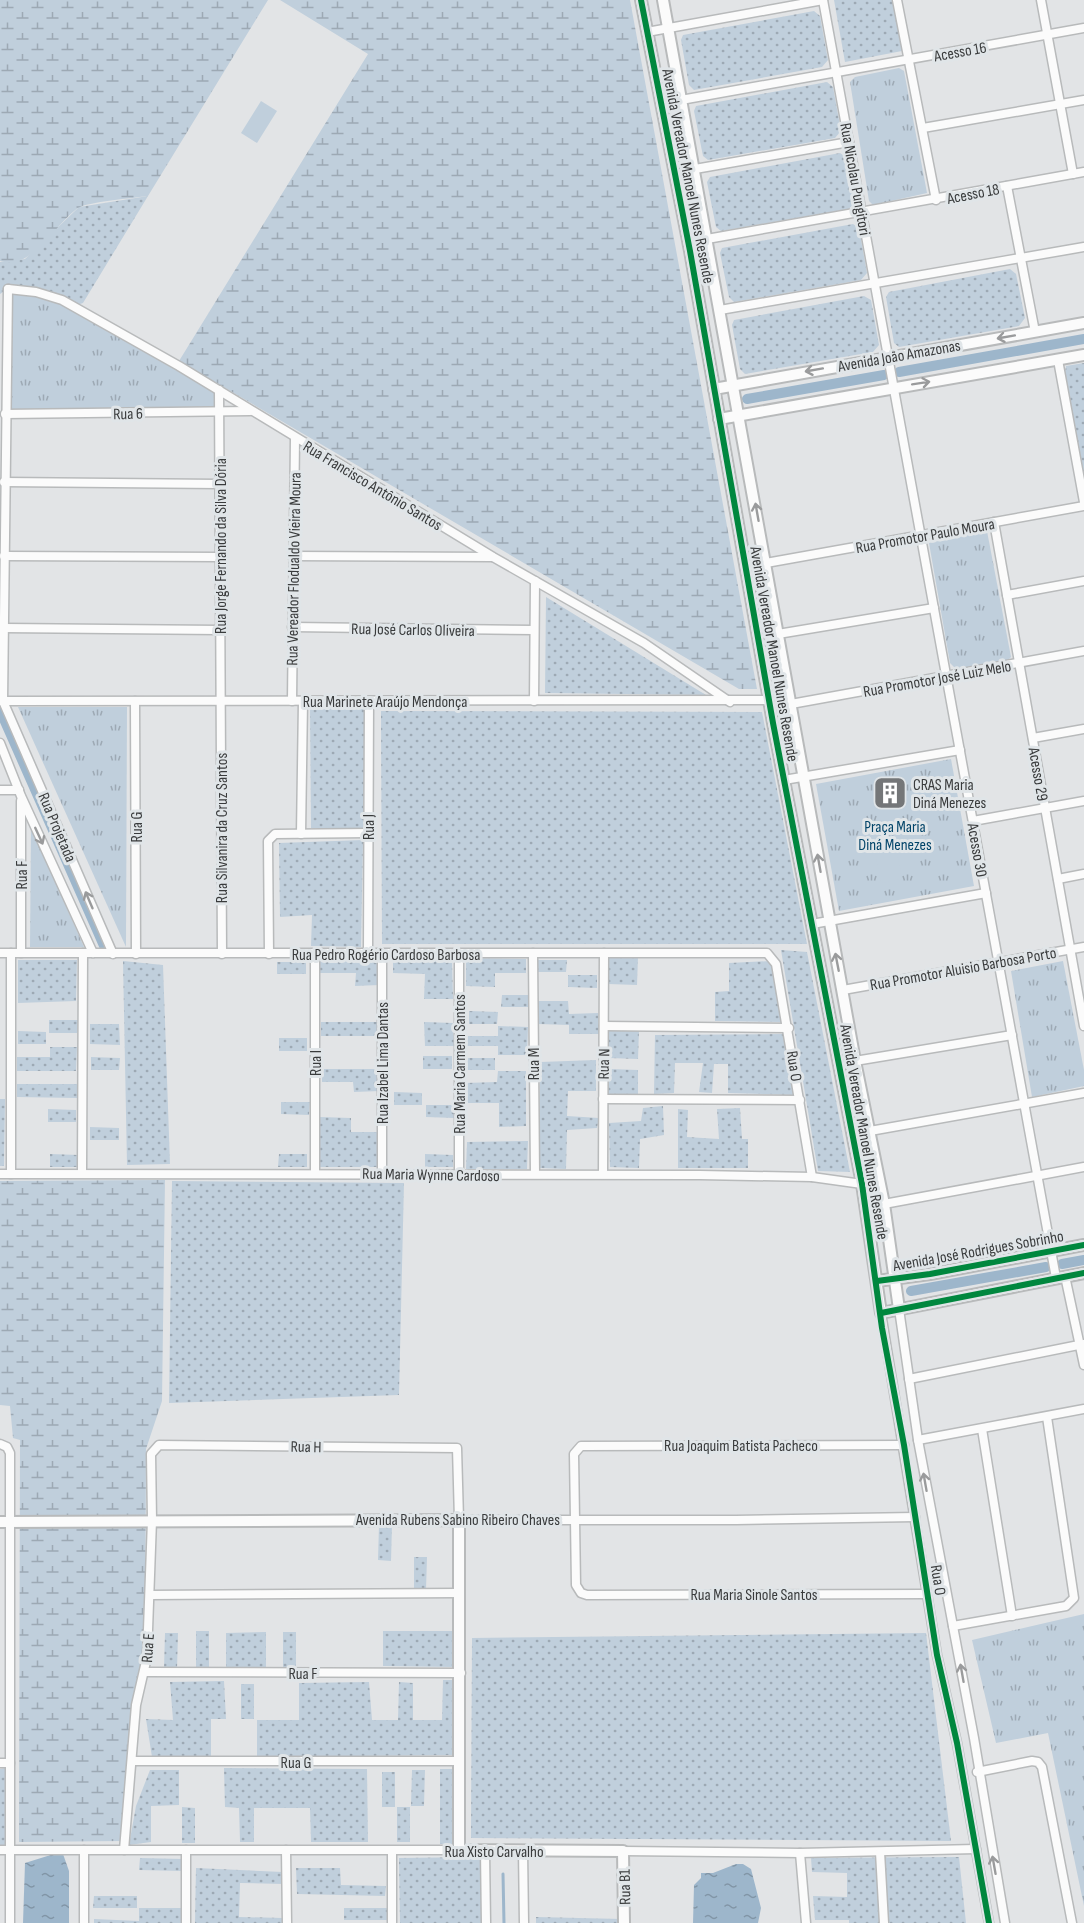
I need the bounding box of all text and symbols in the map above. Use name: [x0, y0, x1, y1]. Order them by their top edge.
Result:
street label: Acesso 16: [932, 39, 988, 67]
street label: Avenida Vereador Manoel Nunes Resende: [657, 66, 718, 285]
street label: Rua Nicolau Pungitori: [835, 122, 874, 237]
street label: Acesso 18: [945, 180, 1001, 209]
one-way arrow: [996, 331, 1016, 342]
street label: Avenida João Amazonas: [836, 336, 962, 377]
one-way arrow: [804, 365, 824, 376]
one-way arrow: [911, 377, 931, 388]
street label: Rua 6: [113, 405, 143, 424]
street label: Rua Francisco Antônio Santos: [299, 437, 445, 535]
street label: Rua Jorge Fernando da Silva Dória: [212, 458, 231, 634]
street label: Rua Vereador Flodualdo Vieira Moura: [283, 472, 306, 666]
one-way arrow: [751, 503, 762, 523]
street label: Rua Promotor Paulo Moura: [854, 515, 996, 558]
street label: Avenida Vereador Manoel Nunes Resende: [745, 544, 802, 763]
street label: Rua José Carlos Oliveira: [351, 620, 475, 641]
street label: Rua Promotor José Luiz Melo: [862, 657, 1013, 702]
street label: Rua Marinete Araújo Mendonça: [303, 693, 467, 712]
street label: Acesso 29: [1023, 745, 1052, 803]
street label: Rua Silvanira da Cruz Santos: [213, 753, 232, 903]
building icon: CRAS Maria Diná Menezes: [872, 775, 908, 811]
place label: CRAS Maria Diná Menezes: [913, 776, 987, 813]
street label: Rua Projetada: [34, 790, 80, 865]
street label: Rua G: [128, 812, 147, 842]
street label: Rua J: [360, 814, 379, 840]
park label: Praça Maria Diná Menezes: [858, 818, 932, 855]
street label: Acesso 30: [962, 821, 991, 879]
one-way arrow: [34, 826, 46, 844]
one-way arrow: [813, 854, 824, 873]
street label: Rua F: [13, 860, 32, 890]
one-way arrow: [83, 891, 94, 909]
street label: Rua Promotor Aluisio Barbosa Porto: [869, 944, 1058, 995]
street label: Rua Pedro Rogério Cardoso Barbosa: [292, 946, 480, 965]
one-way arrow: [832, 953, 843, 972]
street label: Rua Maria Carmem Santos: [451, 994, 470, 1134]
street label: Rua Izabel Lima Dantas: [374, 1002, 393, 1124]
street label: Avenida Vereador Manoel Nunes Resende: [835, 1022, 892, 1241]
street label: Rua M: [525, 1048, 544, 1080]
street label: Rua N: [595, 1048, 614, 1080]
street label: Rua I: [307, 1050, 326, 1076]
street label: Rua O: [782, 1050, 805, 1083]
street label: Rua Maria Wynne Cardoso: [362, 1165, 500, 1186]
street label: Avenida José Rodrigues Sobrinho: [890, 1227, 1065, 1276]
street label: Rua Joaquim Batista Pacheco: [664, 1437, 818, 1456]
street label: Rua H: [290, 1438, 322, 1457]
one-way arrow: [919, 1472, 930, 1492]
street label: Avenida Rubens Sabino Ribeiro Chaves: [355, 1511, 560, 1530]
street label: Rua O: [926, 1564, 949, 1597]
street label: Rua Maria Sinole Santos: [690, 1586, 818, 1605]
street label: Rua E: [138, 1633, 159, 1663]
one-way arrow: [956, 1664, 967, 1684]
street label: Rua F: [288, 1665, 318, 1684]
street label: Rua G: [281, 1754, 311, 1773]
street label: Rua Xisto Carvalho: [444, 1843, 544, 1862]
one-way arrow: [988, 1856, 999, 1876]
street label: Rua B1: [616, 1869, 635, 1905]

